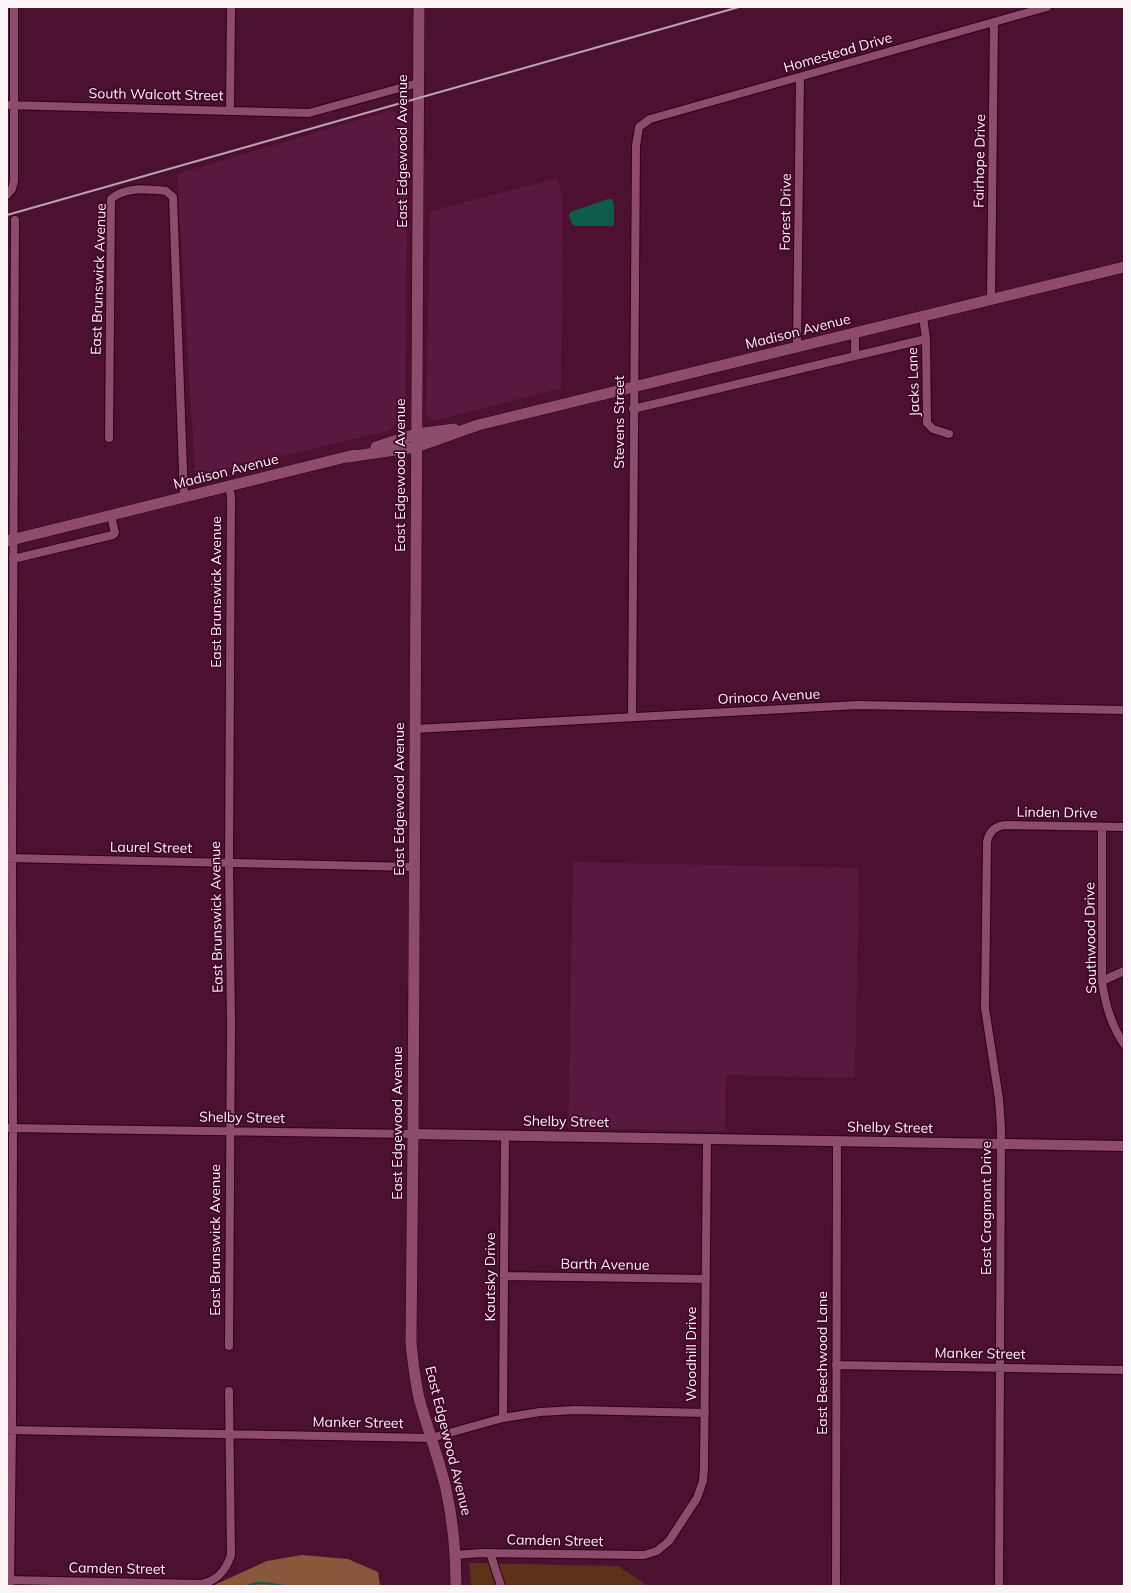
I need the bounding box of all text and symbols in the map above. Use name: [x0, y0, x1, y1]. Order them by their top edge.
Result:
street label: Homestead Drive: [782, 29, 894, 77]
street label: East Edgewood Avenue: [395, 74, 411, 228]
street label: South Walcott Street: [88, 85, 224, 105]
street label: Fairhope Drive: [971, 114, 989, 208]
street label: Forest Drive: [777, 173, 795, 251]
street label: East Brunswick Avenue: [88, 203, 110, 355]
street label: Madison Avenue: [744, 311, 852, 353]
street label: Jacks Lane: [904, 347, 924, 417]
street label: Stevens Street: [612, 375, 628, 469]
street label: East Edgewood Avenue: [393, 398, 409, 552]
street label: Madison Avenue: [172, 451, 280, 493]
street label: East Brunswick Avenue: [209, 516, 225, 668]
street label: Orinoco Avenue: [717, 686, 821, 708]
street label: East Edgewood Avenue: [392, 722, 408, 876]
street label: Linden Drive: [1016, 804, 1098, 822]
street label: Laurel Street: [110, 839, 192, 857]
street label: East Brunswick Avenue: [207, 841, 227, 993]
street label: Southwood Drive: [1082, 882, 1100, 994]
street label: East Edgewood Avenue: [390, 1046, 406, 1200]
street label: Shelby Street: [199, 1109, 285, 1127]
street label: Shelby Street: [523, 1113, 609, 1131]
street label: Shelby Street: [847, 1119, 933, 1137]
street label: East Cragmont Drive: [979, 1141, 995, 1275]
street label: East Brunswick Avenue: [208, 1164, 224, 1316]
street label: Kautsky Drive: [483, 1232, 499, 1322]
street label: Barth Avenue: [560, 1256, 650, 1274]
street label: East Beechwood Lane: [815, 1291, 831, 1435]
street label: Woodhill Drive: [684, 1307, 700, 1401]
street label: Manker Street: [935, 1345, 1025, 1363]
street label: East Edgewood Avenue: [421, 1365, 475, 1517]
street label: Manker Street: [313, 1414, 403, 1432]
street label: Camden Street: [507, 1532, 603, 1550]
street label: Camden Street: [69, 1560, 165, 1578]

